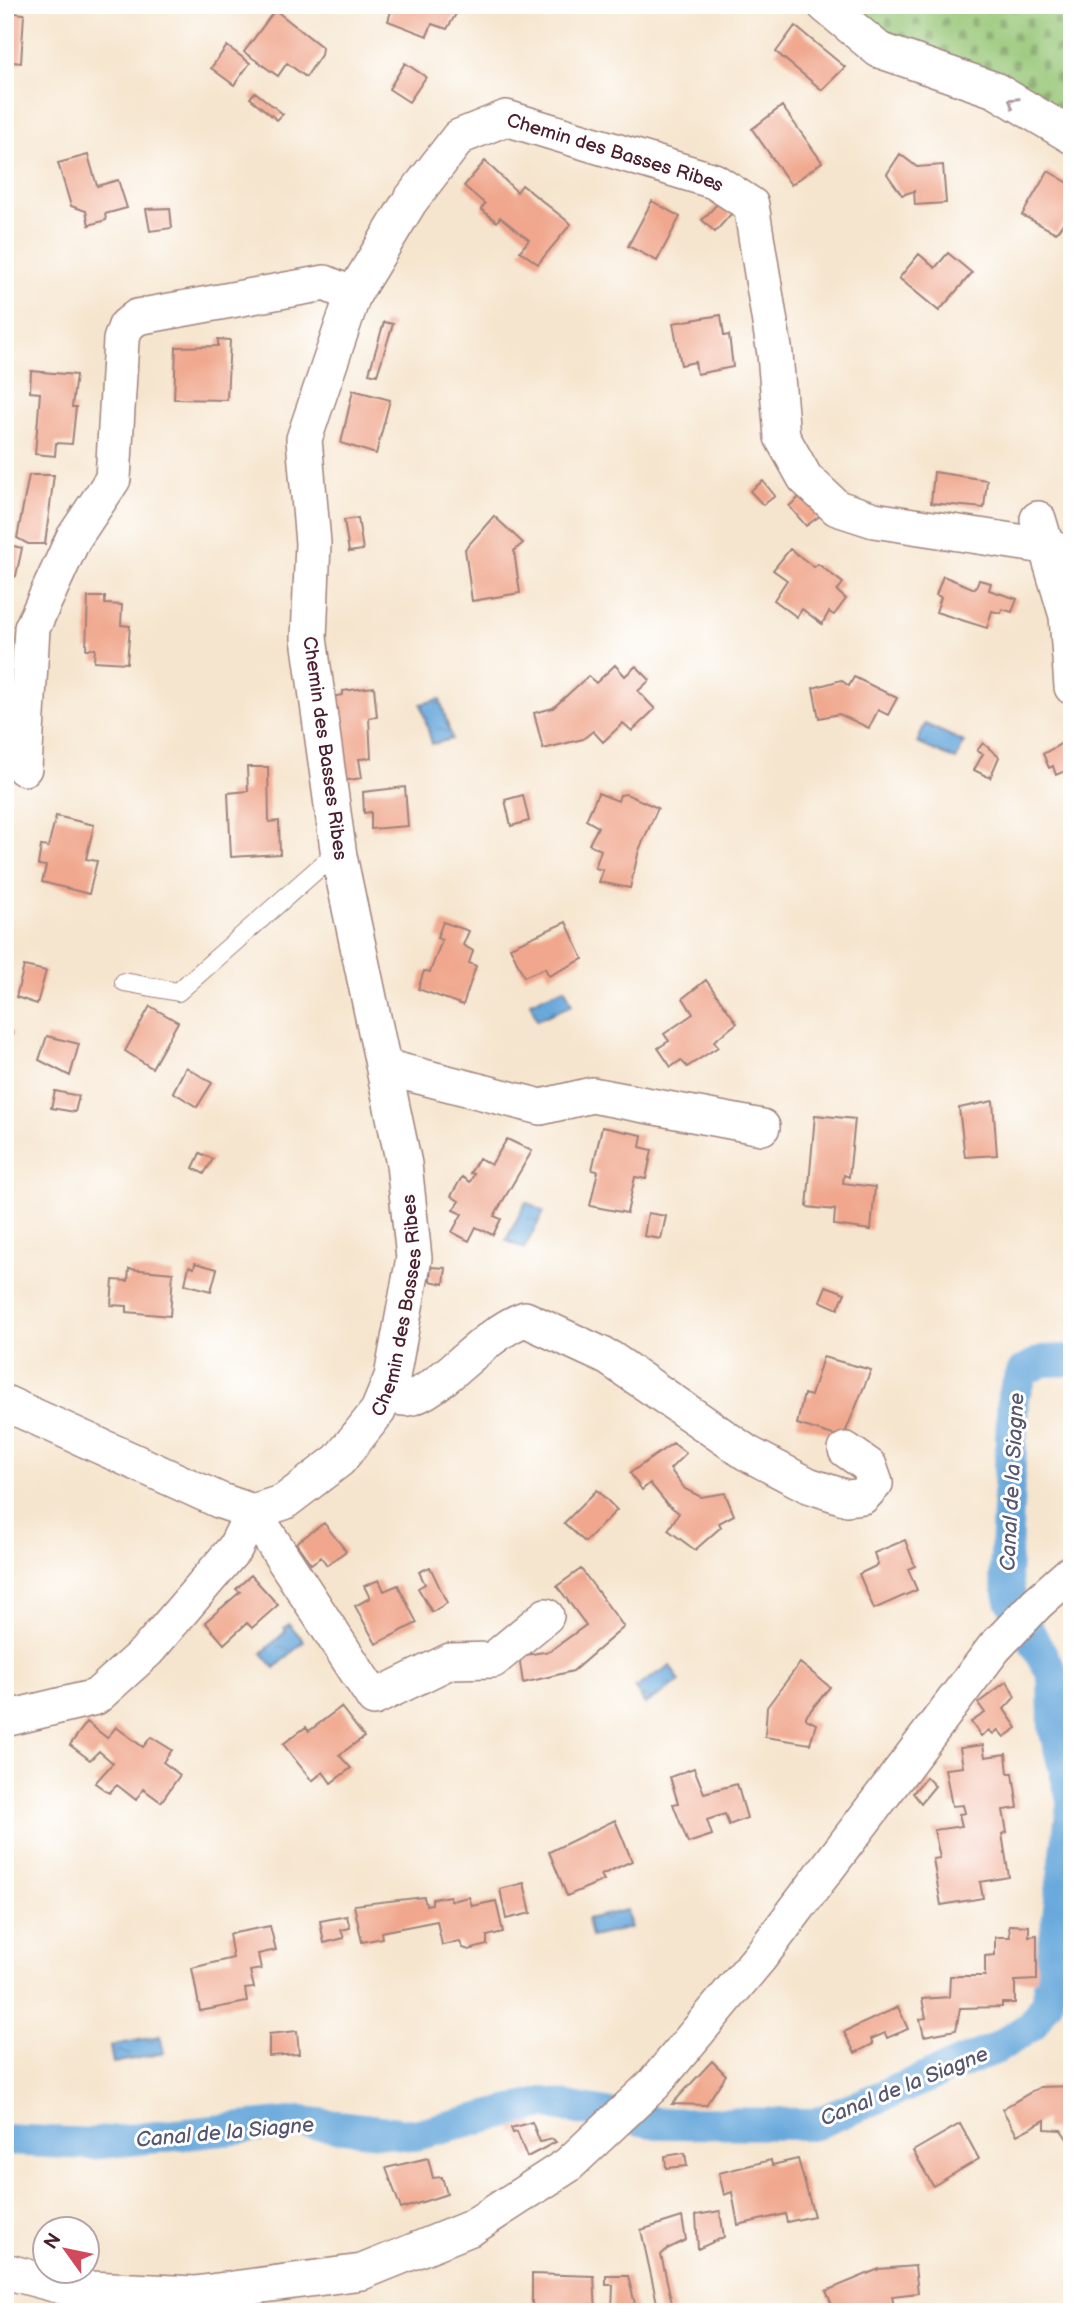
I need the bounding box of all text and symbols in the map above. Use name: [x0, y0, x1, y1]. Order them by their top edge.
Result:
one-way arrow: [1007, 97, 1020, 110]
street label: Chemin des Basses Ribes: [504, 109, 728, 197]
street label: Chemin des Basses Ribes: [297, 635, 352, 862]
street label: Chemin des Basses Ribes: [367, 1193, 427, 1420]
water label: Canal de la Siagne: [995, 1392, 1030, 1572]
water label: Canal de la Siagne: [817, 2041, 992, 2132]
water label: Canal de la Siagne: [135, 2112, 315, 2153]
north arrow: [32, 2216, 102, 2286]
text: N: [39, 2229, 67, 2254]

